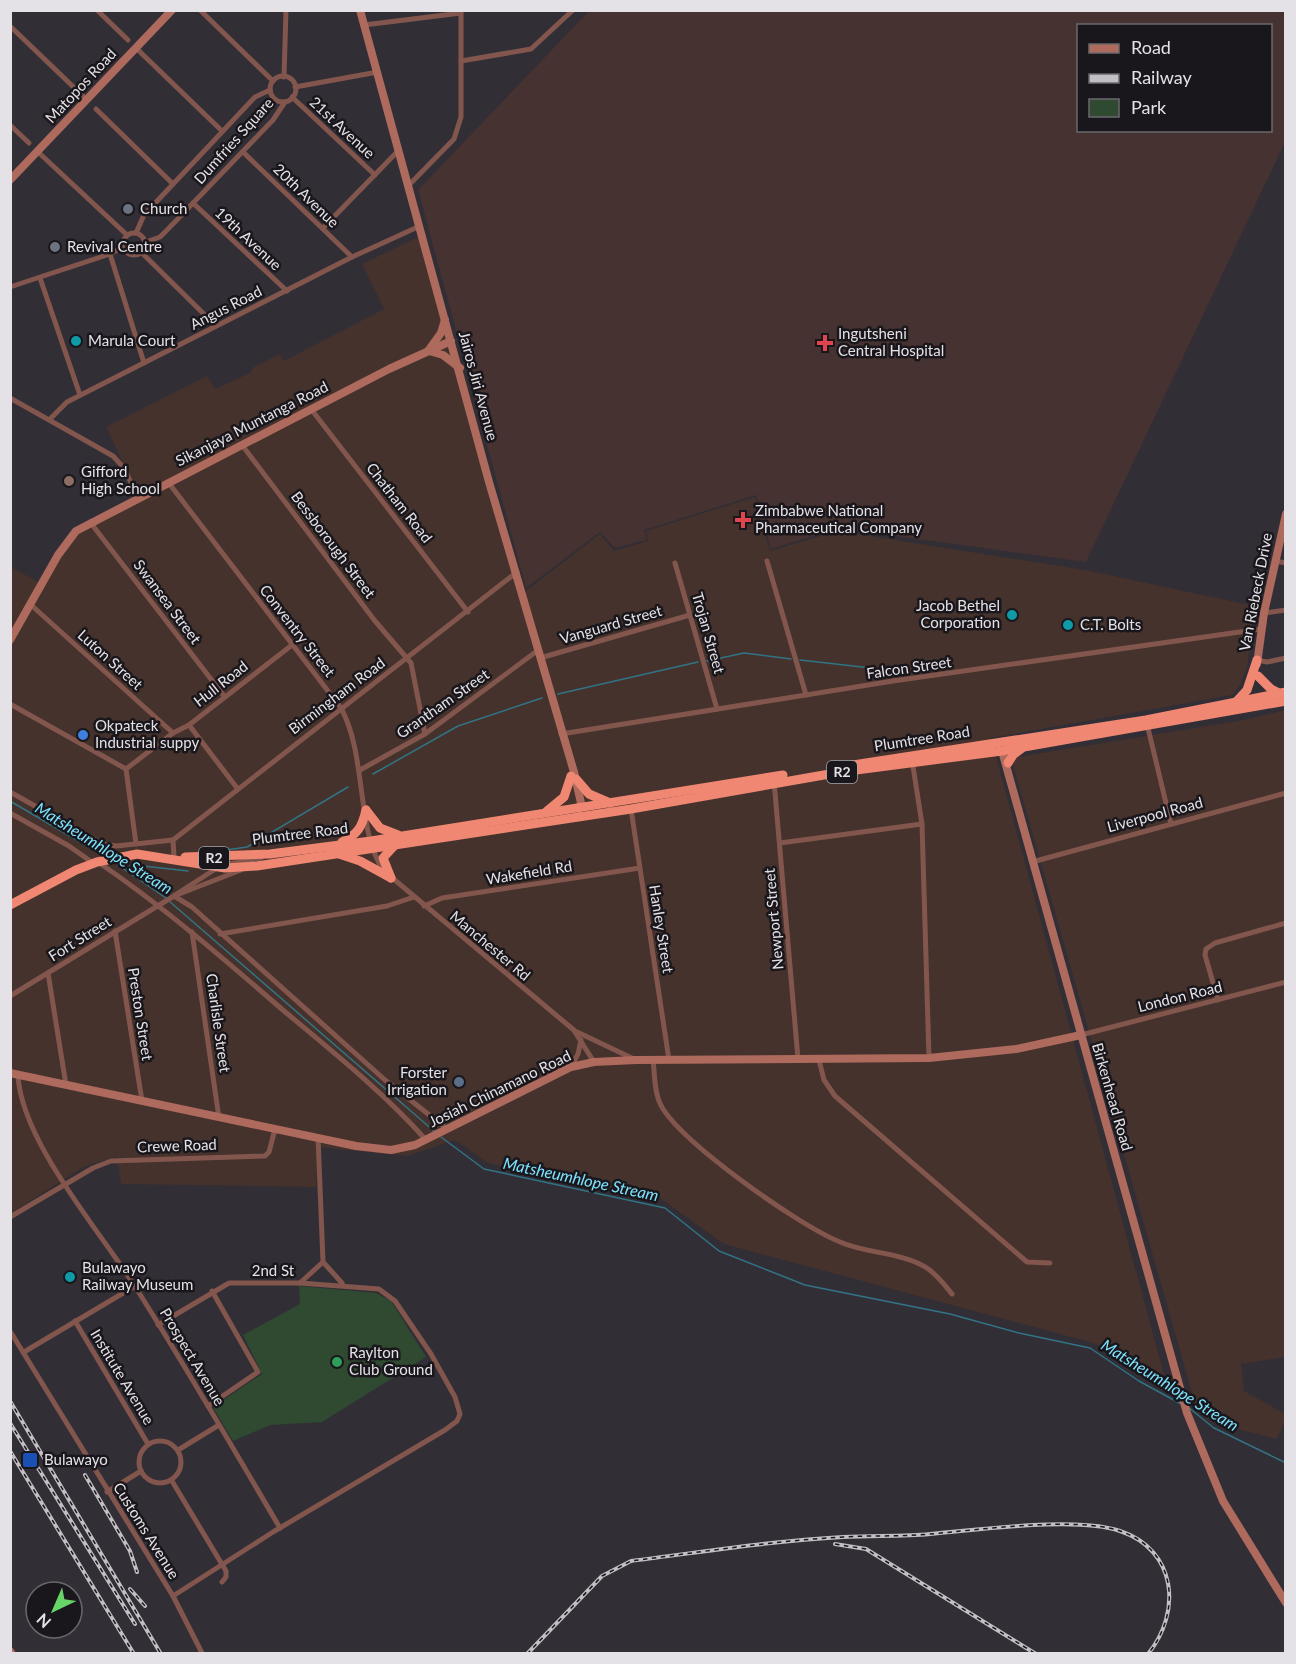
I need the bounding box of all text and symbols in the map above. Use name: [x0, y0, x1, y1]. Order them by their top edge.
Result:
legend: [1077, 24, 1272, 132]
text: Road: [1131, 36, 1171, 58]
street label: Matopos Road: [41, 44, 119, 126]
text: Railway: [1131, 66, 1192, 88]
street label: Dumfries Square: [190, 93, 277, 187]
street label: 21st Avenue: [306, 93, 379, 162]
text: Park: [1131, 96, 1167, 118]
street label: 20th Avenue: [270, 160, 343, 231]
place label: Church: [140, 199, 187, 217]
marker: Church: [121, 202, 135, 216]
street label: 19th Avenue: [212, 203, 286, 274]
place label: Revival Centre: [67, 237, 162, 255]
marker: Revival Centre: [48, 240, 62, 254]
street label: Angus Road: [187, 281, 264, 333]
place label: Ingutsheni Central Hospital: [838, 324, 944, 359]
street label: Jairos Jiri Avenue: [456, 329, 502, 442]
place label: Marula Court: [88, 331, 176, 349]
marker: Marula Court: [69, 334, 83, 348]
marker: Ingutsheni Central Hospital: [816, 334, 834, 352]
street label: Sikanjaya Muntanga Road: [172, 377, 331, 469]
street label: Chatham Road: [363, 459, 437, 546]
place label: Gifford High School: [81, 462, 160, 497]
marker: Gifford High School: [62, 474, 76, 488]
street label: Bessborough Street: [288, 487, 380, 602]
place label: Zimbabwe National Pharmaceutical Company: [755, 501, 922, 536]
marker: Zimbabwe National Pharmaceutical Company: [736, 513, 750, 527]
street label: Van Riebeck Drive: [1235, 531, 1275, 653]
street label: Swansea Street: [130, 556, 206, 647]
street label: Conventry Street: [256, 581, 340, 680]
street label: Trojan Street: [689, 590, 729, 676]
place label: Jacob Bethel Corporation: [916, 596, 1000, 631]
street label: Vanguard Street: [558, 601, 664, 647]
marker: Jacob Bethel Corporation: [1005, 608, 1019, 622]
place label: C.T. Bolts: [1080, 615, 1141, 633]
marker: C.T. Bolts: [1061, 618, 1075, 632]
street label: Luton Street: [74, 625, 147, 694]
street label: Falcon Street: [865, 652, 953, 682]
street label: Birmingham Road: [285, 653, 388, 737]
street label: Hull Road: [190, 656, 251, 710]
street label: Grantham Street: [393, 664, 493, 742]
place label: Okpateck Industrial suppy: [95, 716, 199, 751]
street label: Plumtree Road: [873, 722, 971, 754]
marker: Okpateck Industrial suppy: [76, 728, 90, 742]
road number: R2: [827, 761, 857, 783]
street label: Liverpool Road: [1105, 793, 1205, 835]
water label: Matsheumhlope Stream: [32, 798, 176, 898]
street label: Plumtree Road: [251, 818, 349, 848]
road number: R2: [199, 847, 229, 869]
street label: Wakefield Rd: [485, 856, 573, 888]
street label: Newport Street: [760, 867, 786, 971]
street label: Hanley Street: [646, 883, 678, 975]
street label: Manchester Rd: [447, 906, 534, 984]
street label: Fort Street: [45, 912, 115, 964]
street label: Preston Street: [125, 966, 157, 1062]
street label: Charlisle Street: [203, 972, 235, 1074]
street label: London Road: [1136, 977, 1224, 1015]
street label: Birkenhead Road: [1089, 1041, 1137, 1153]
street label: Josiah Chinamano Road: [426, 1046, 574, 1130]
place label: Forster Irrigation: [387, 1063, 448, 1098]
marker: Forster Irrigation: [452, 1075, 466, 1089]
street label: Crewe Road: [137, 1135, 217, 1155]
water label: Matsheumhlope Stream: [502, 1153, 660, 1204]
place label: Bulawayo Railway Museum: [82, 1258, 193, 1293]
street label: 2nd St: [252, 1261, 295, 1279]
marker: Bulawayo Railway Museum: [63, 1270, 77, 1284]
street label: Prospect Avenue: [157, 1304, 229, 1409]
street label: Institute Avenue: [87, 1325, 158, 1428]
water label: Matsheumhlope Stream: [1098, 1335, 1242, 1435]
place label: Raylton Club Ground: [349, 1343, 433, 1378]
marker: Raylton Club Ground: [330, 1355, 344, 1369]
place label: Bulawayo: [44, 1450, 108, 1468]
marker: Bulawayo: [21, 1451, 39, 1469]
street label: Customs Avenue: [110, 1479, 184, 1582]
north arrow: [24, 1580, 84, 1640]
text: N: [32, 1610, 54, 1632]

